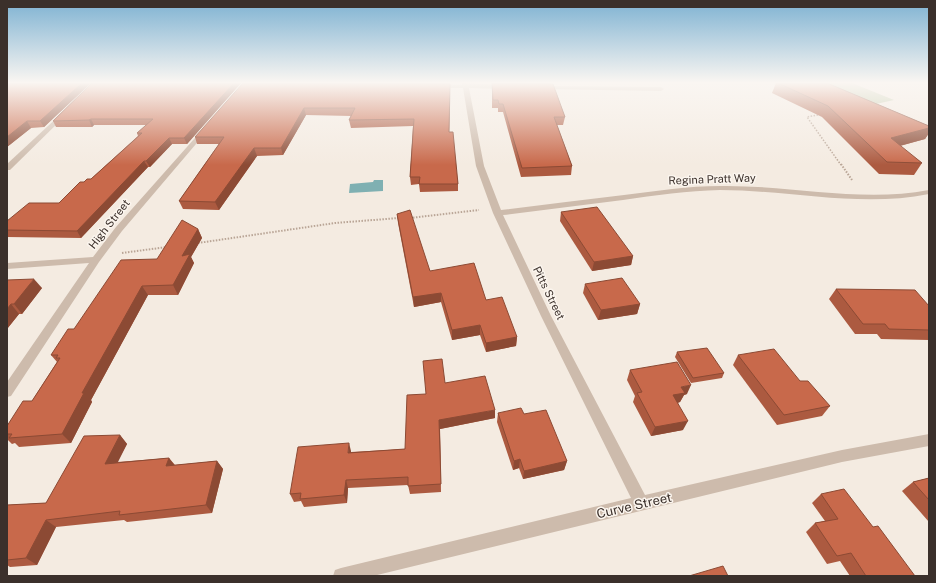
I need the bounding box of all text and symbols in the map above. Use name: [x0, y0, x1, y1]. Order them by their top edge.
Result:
street label: Regina Pratt Way: [668, 171, 756, 187]
street label: High Street: [86, 197, 132, 251]
street label: Pitts Street: [531, 264, 567, 322]
street label: Curve Street: [595, 490, 673, 521]

